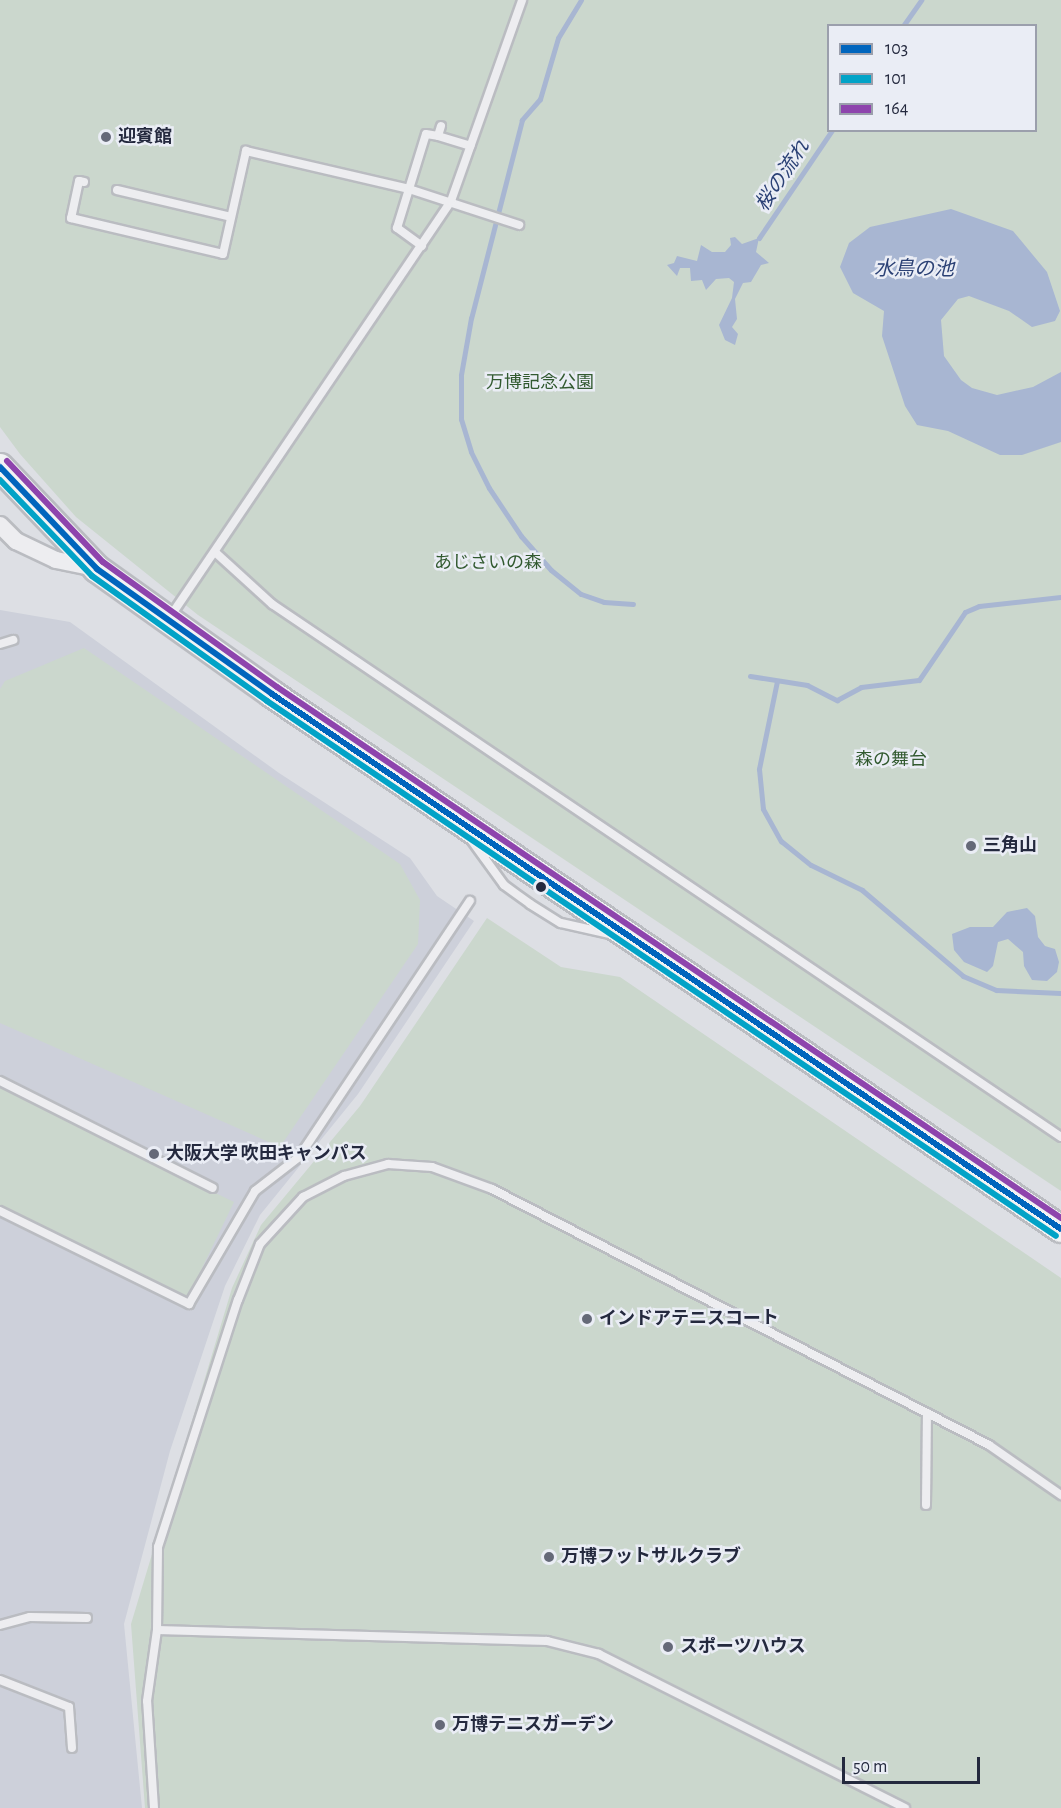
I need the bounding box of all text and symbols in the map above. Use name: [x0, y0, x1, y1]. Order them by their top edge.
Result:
legend: [827, 24, 1037, 132]
text: 103: [885, 40, 908, 58]
text: 101: [885, 70, 907, 88]
text: 164: [885, 100, 908, 118]
place label: 迎賓館: [118, 126, 172, 148]
marker: 迎賓館: [99, 130, 113, 144]
water label: 桜の流れ: [751, 136, 815, 216]
water label: 水鳥の池: [874, 257, 954, 281]
park label: 万博記念公園: [486, 372, 594, 394]
park label: あじさいの森: [434, 552, 542, 574]
park label: 森の舞台: [855, 749, 927, 771]
place label: 三角山: [983, 835, 1037, 857]
marker: 三角山: [964, 839, 978, 853]
unlabelled marker: [535, 881, 547, 893]
place label: 大阪大学 吹田キャンパス: [166, 1143, 367, 1165]
marker: 大阪大学 吹田キャンパス: [147, 1147, 161, 1161]
place label: インドアテニスコート: [599, 1308, 779, 1330]
marker: インドアテニスコート: [580, 1312, 594, 1326]
place label: 万博フットサルクラブ: [561, 1546, 741, 1568]
marker: 万博フットサルクラブ: [542, 1550, 556, 1564]
place label: スポーツハウス: [680, 1636, 806, 1658]
marker: スポーツハウス: [661, 1640, 675, 1654]
place label: 万博テニスガーデン: [452, 1714, 614, 1736]
marker: 万博テニスガーデン: [433, 1718, 447, 1732]
scale bar: [845, 1745, 983, 1783]
text: 50 m: [853, 1758, 887, 1776]

